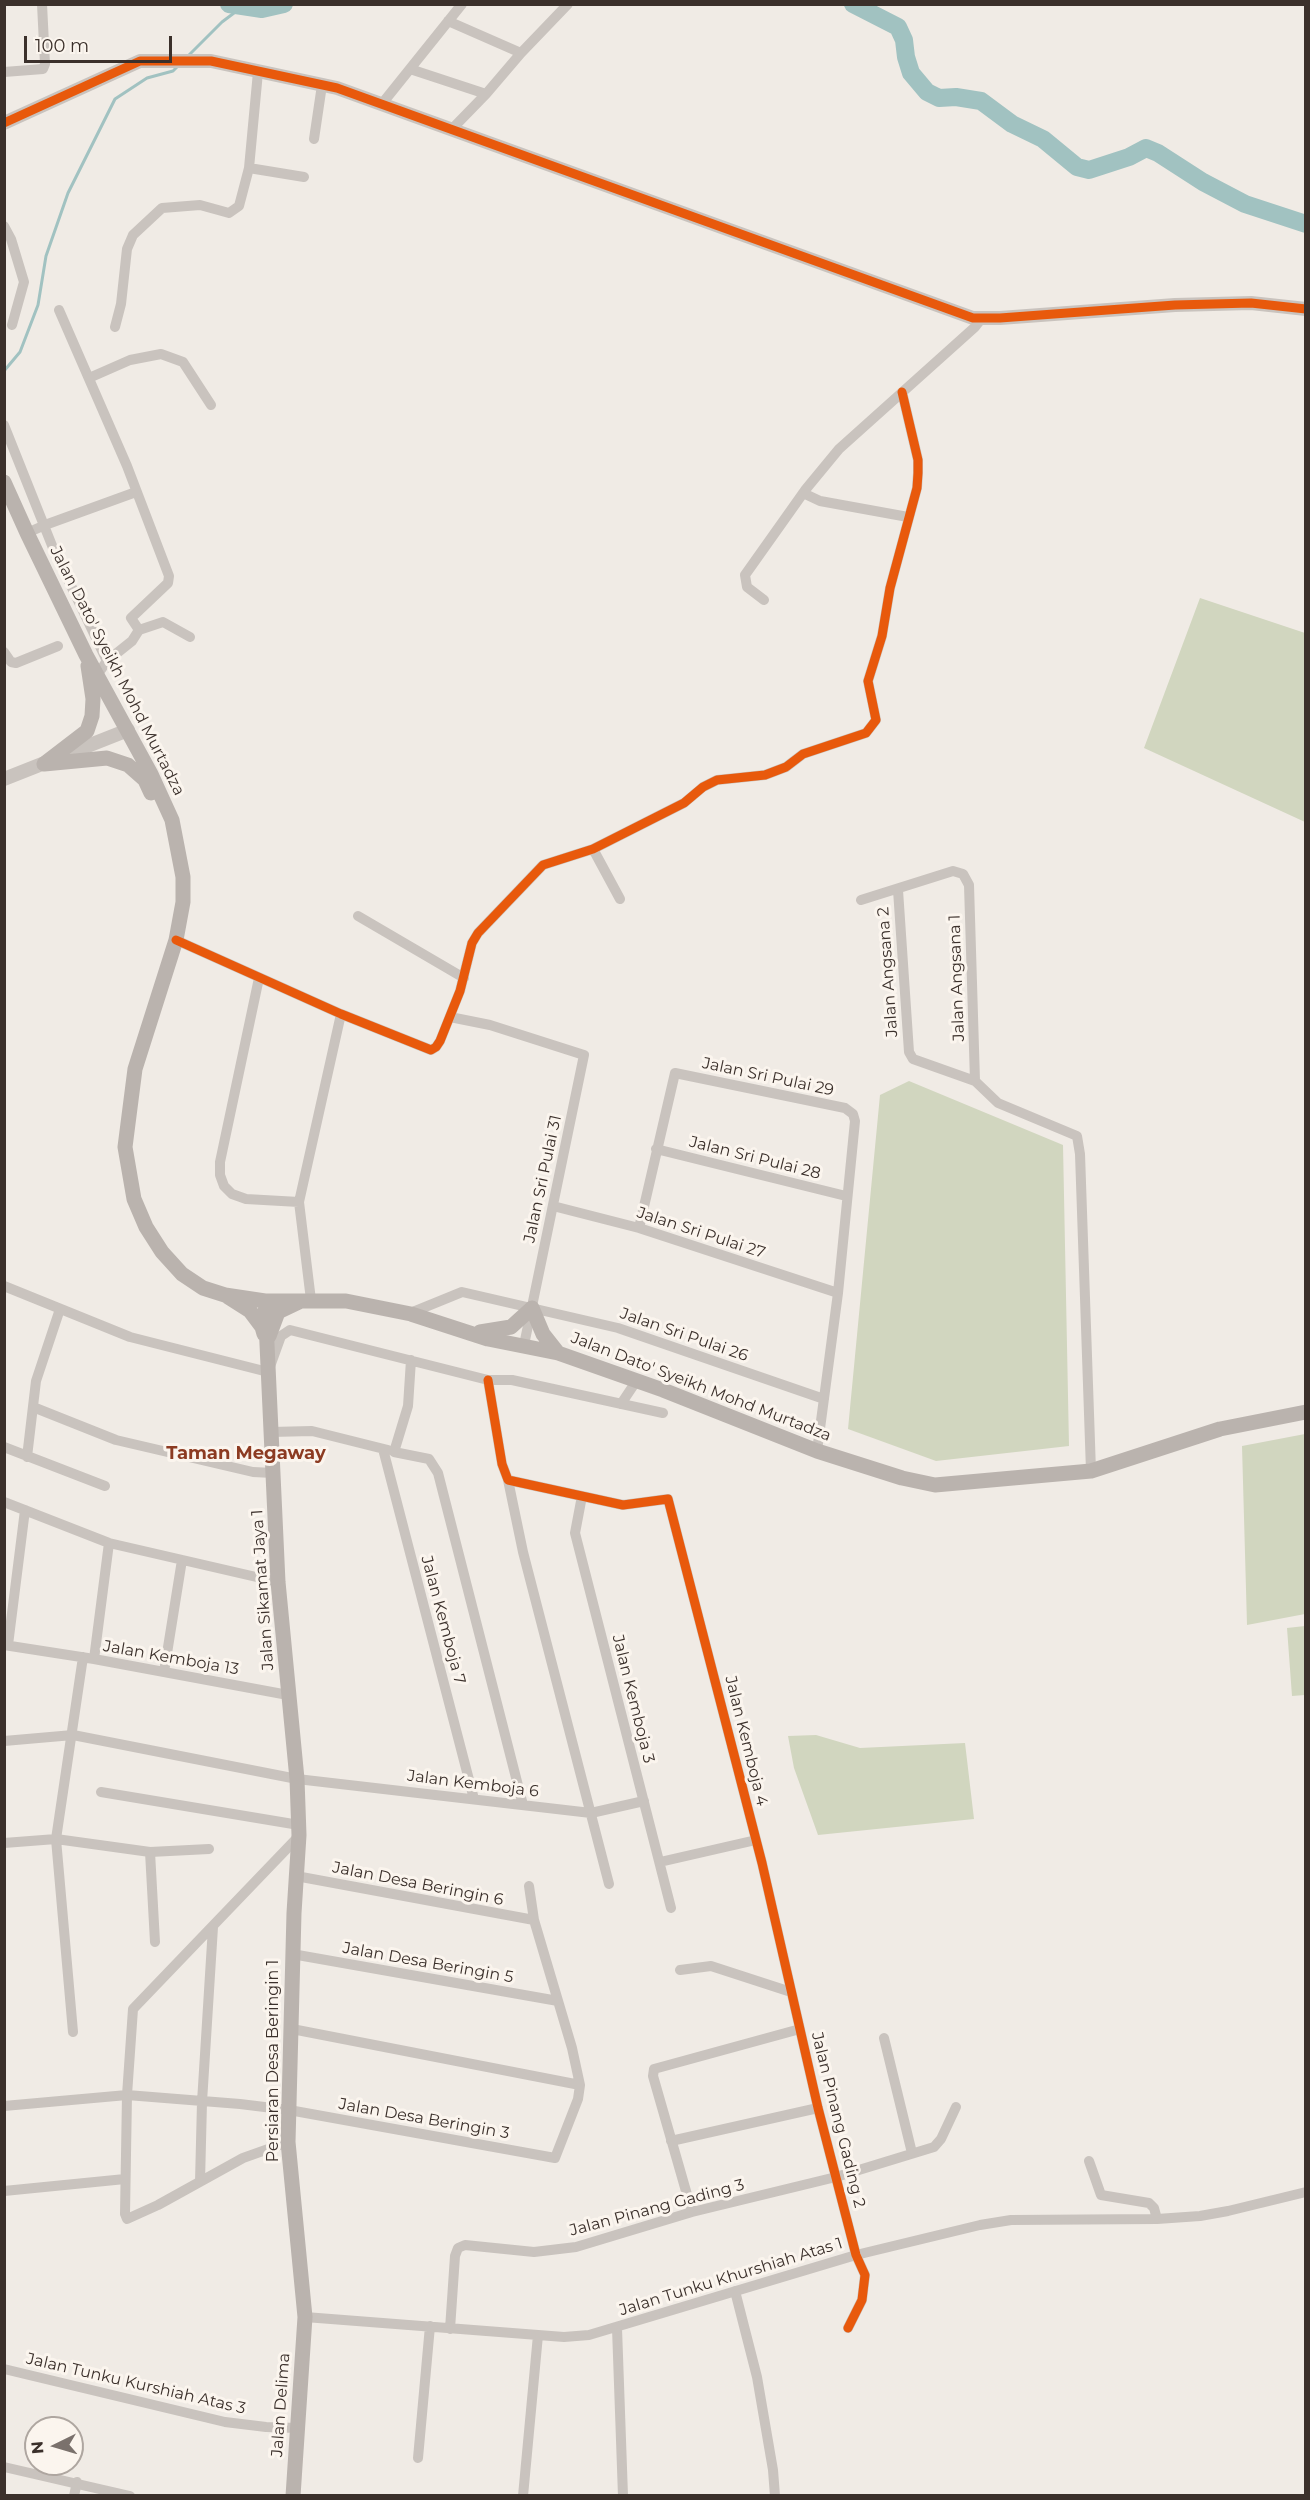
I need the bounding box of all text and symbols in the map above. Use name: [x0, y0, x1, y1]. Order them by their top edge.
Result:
scale bar: [27, 24, 176, 62]
text: 100 m: [35, 35, 89, 57]
street label: Jalan Dato' Syeikh Mohd Murtadza: [46, 543, 188, 799]
street label: Jalan Angsana 2: [874, 906, 902, 1038]
street label: Jalan Angsana 1: [945, 914, 969, 1042]
street label: Jalan Sri Pulai 29: [700, 1054, 836, 1100]
street label: Jalan Sri Pulai 31: [520, 1113, 566, 1245]
street label: Jalan Sri Pulai 28: [687, 1132, 823, 1184]
street label: Jalan Sri Pulai 27: [634, 1203, 768, 1263]
street label: Jalan Sri Pulai 26: [617, 1304, 751, 1366]
street label: Jalan Dato' Syeikh Mohd Murtadza: [568, 1328, 834, 1446]
district label: Taman Megaway: [166, 1443, 326, 1465]
street label: Jalan Sikamat Jaya 1: [248, 1509, 278, 1671]
street label: Jalan Kemboja 7: [417, 1554, 469, 1686]
street label: Jalan Kemboja 3: [608, 1633, 658, 1765]
street label: Jalan Kemboja 13: [102, 1637, 240, 1679]
street label: Jalan Kemboja 4: [721, 1674, 771, 1808]
street label: Jalan Kemboja 6: [406, 1766, 540, 1802]
street label: Jalan Desa Beringin 6: [331, 1858, 505, 1910]
street label: Jalan Desa Beringin 5: [341, 1939, 515, 1987]
street label: Persiaran Desa Beringin 1: [263, 1960, 283, 2162]
street label: Jalan Pinang Gading 2: [807, 2030, 869, 2210]
street label: Jalan Desa Beringin 3: [337, 2095, 511, 2143]
street label: Jalan Pinang Gading 3: [567, 2175, 747, 2241]
street label: Jalan Tunku Khurshiah Atas 1: [617, 2234, 845, 2320]
street label: Jalan Tunku Kurshiah Atas 3: [24, 2349, 248, 2419]
street label: Jalan Delima: [268, 2352, 294, 2458]
north arrow: [24, 2416, 84, 2476]
text: N: [28, 2440, 48, 2455]

